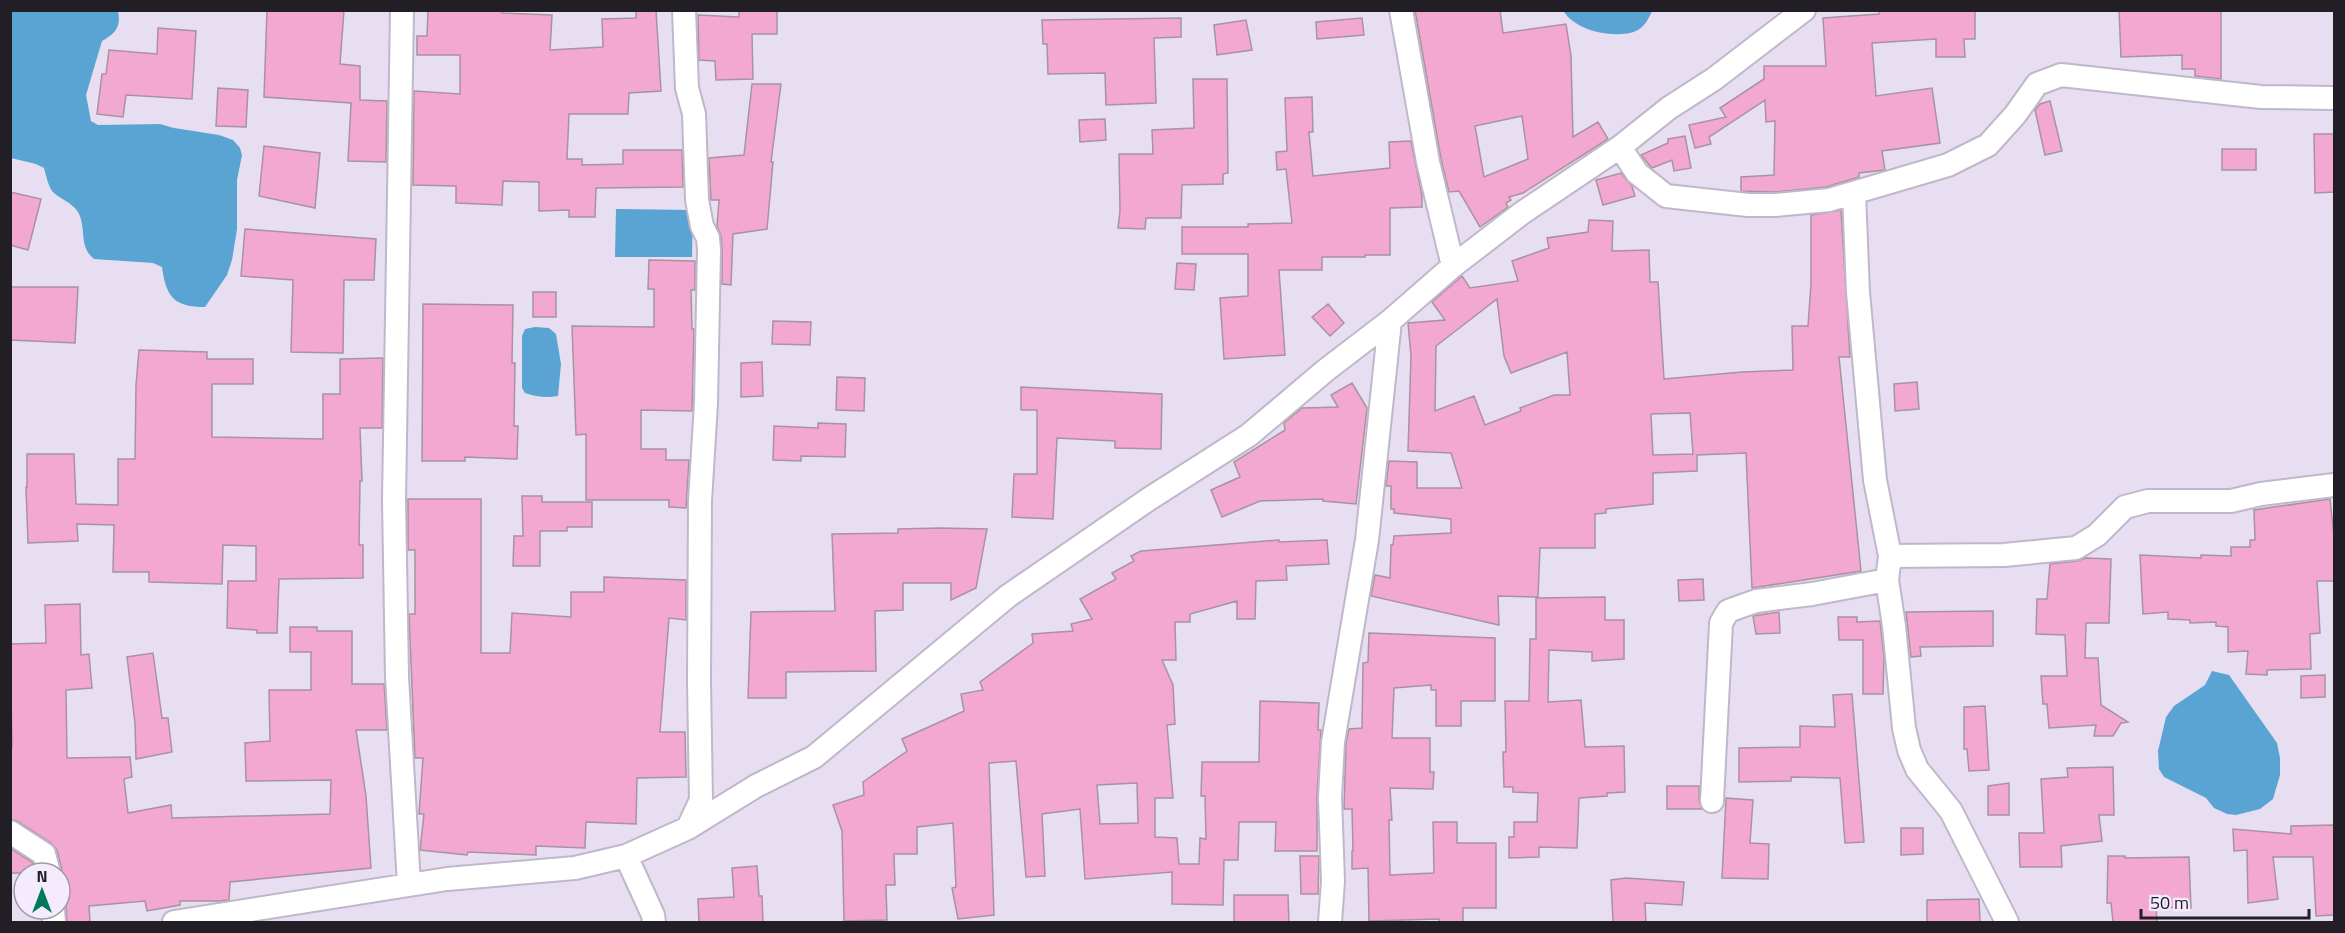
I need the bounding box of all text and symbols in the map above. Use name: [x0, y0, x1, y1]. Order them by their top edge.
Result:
north arrow: [12, 861, 72, 921]
text: N: [36, 864, 48, 888]
scale bar: [2141, 882, 2309, 920]
text: 50 m: [2150, 889, 2189, 916]

